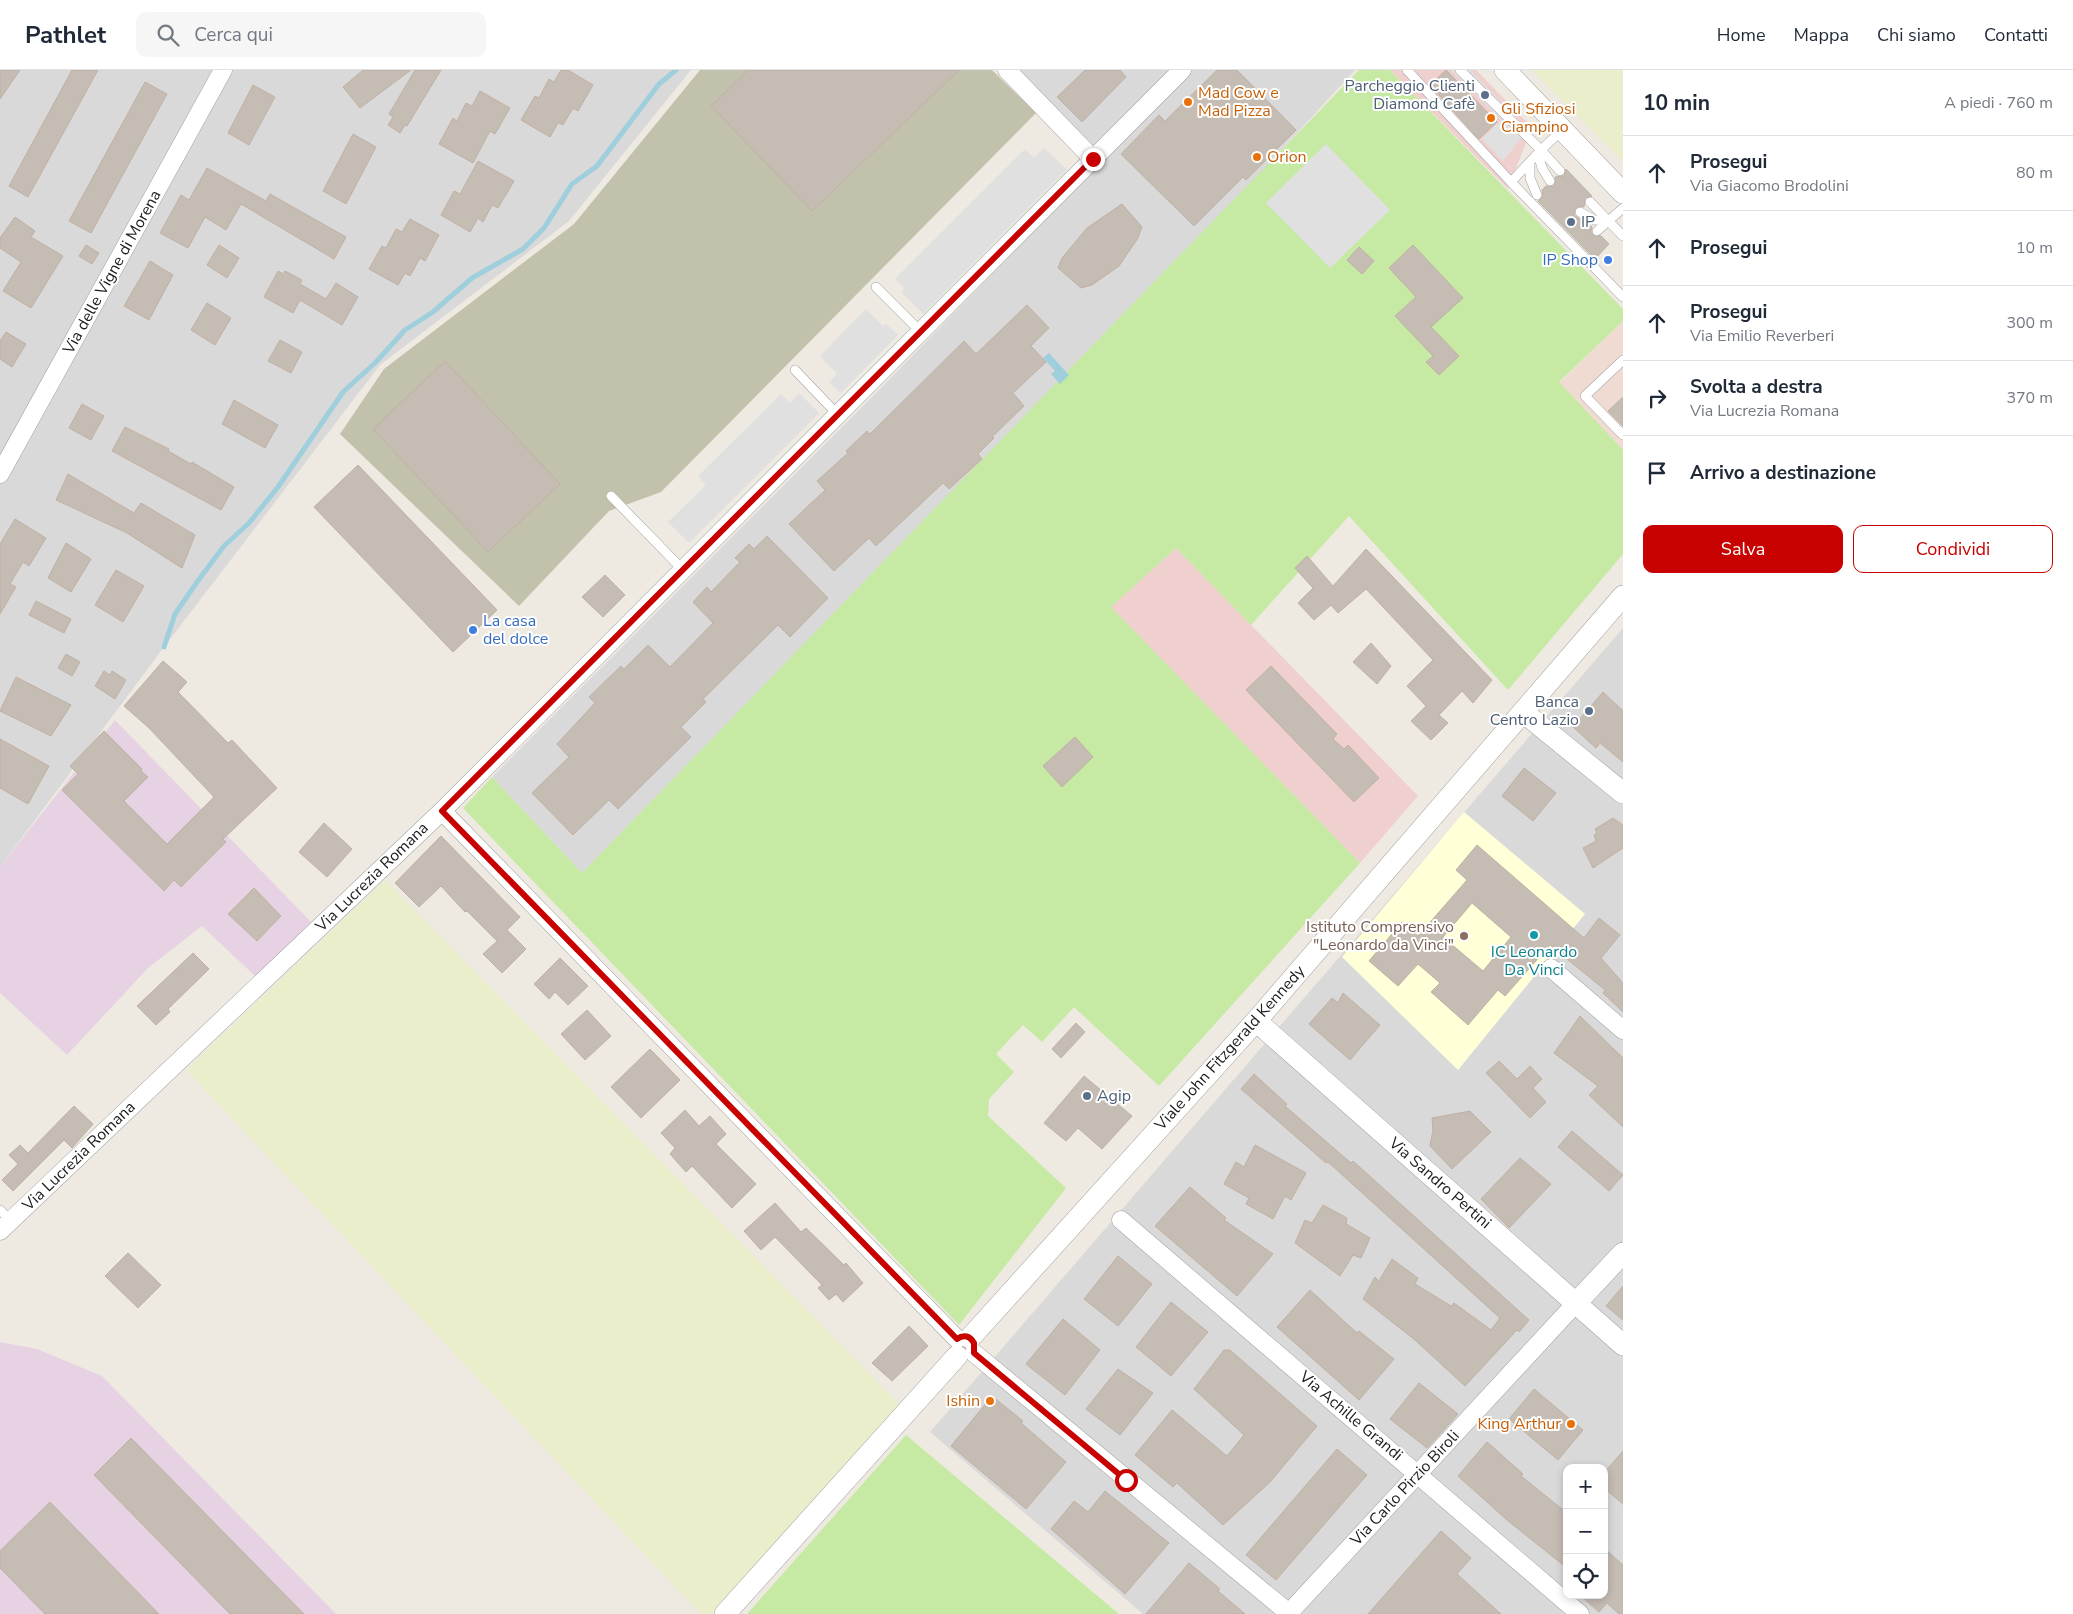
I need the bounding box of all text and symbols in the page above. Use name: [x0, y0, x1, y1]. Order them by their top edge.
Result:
search box: [136, 12, 486, 57]
text: Pathlet: [25, 19, 106, 51]
icon: search: [154, 21, 182, 49]
text: Cerca qui: [194, 22, 273, 48]
text: Home: [1717, 23, 1765, 47]
text: Mappa: [1793, 23, 1849, 47]
text: Chi siamo: [1877, 23, 1956, 47]
text: Contatti: [1984, 23, 2048, 47]
place label: Parcheggio Clienti Diamond Cafè: [1345, 75, 1475, 115]
place label: Mad Cow e Mad Pizza: [1198, 82, 1279, 122]
marker: Parcheggio Clienti Diamond Cafè: [1479, 89, 1491, 101]
text: 10 min: [1643, 89, 1710, 117]
text: A piedi · 760 m: [1944, 92, 2053, 114]
marker: Mad Cow e Mad Pizza: [1182, 96, 1194, 108]
place label: Gli Sfiziosi Ciampino: [1501, 98, 1575, 138]
marker: Gli Sfiziosi Ciampino: [1485, 112, 1497, 124]
place label: Orion: [1267, 146, 1307, 168]
route end: [1082, 148, 1105, 171]
text: Prosegui: [1690, 149, 1767, 175]
marker: Orion: [1251, 151, 1263, 163]
icon: ahead: [1643, 159, 1671, 187]
text: 80 m: [2016, 162, 2053, 184]
text: Via Giacomo Brodolini: [1690, 175, 1849, 197]
street label: Via delle Vigne di Morena: [57, 186, 166, 359]
place label: IP: [1581, 211, 1595, 233]
marker: IP: [1565, 216, 1577, 228]
icon: ahead: [1643, 234, 1671, 262]
text: Prosegui: [1690, 235, 1767, 261]
text: 10 m: [2016, 237, 2053, 259]
place label: IP Shop: [1543, 249, 1598, 271]
marker: IP Shop: [1602, 254, 1614, 266]
text: Prosegui: [1690, 299, 1767, 325]
icon: ahead: [1643, 309, 1671, 337]
text: 300 m: [2006, 312, 2053, 334]
text: Via Emilio Reverberi: [1690, 325, 1834, 347]
text: Svolta a destra: [1690, 374, 1823, 400]
icon: right: [1643, 384, 1671, 412]
text: 370 m: [2006, 387, 2053, 409]
text: Via Lucrezia Romana: [1690, 400, 1839, 422]
icon: arrive: [1643, 459, 1671, 487]
text: Arrivo a destinazione: [1690, 460, 1876, 486]
button: Salva: [1643, 525, 1843, 573]
button: Condividi: [1853, 525, 2053, 573]
place label: La casa del dolce: [483, 610, 548, 650]
marker: La casa del dolce: [467, 624, 479, 636]
place label: Banca Centro Lazio: [1490, 691, 1579, 731]
marker: Banca Centro Lazio: [1583, 705, 1595, 717]
street label: Via Lucrezia Romana: [310, 817, 433, 937]
place label: Istituto Comprensivo "Leonardo da Vinci": [1306, 916, 1454, 956]
marker: IC Leonardo Da Vinci: [1528, 929, 1540, 941]
marker: Istituto Comprensivo "Leonardo da Vinci": [1458, 930, 1470, 942]
place label: IC Leonardo Da Vinci: [1491, 941, 1577, 981]
street label: Viale John Fitzgerald Kennedy: [1149, 960, 1311, 1136]
place label: Agip: [1097, 1085, 1131, 1107]
marker: Agip: [1081, 1090, 1093, 1102]
street label: Via Lucrezia Romana: [17, 1096, 140, 1216]
street label: Via Sandro Pertini: [1383, 1132, 1496, 1234]
street label: Via Achille Grandi: [1294, 1365, 1407, 1466]
place label: Ishin: [946, 1390, 980, 1412]
marker: Ishin: [984, 1395, 996, 1407]
place label: King Arthur: [1478, 1413, 1561, 1435]
marker: King Arthur: [1565, 1418, 1577, 1430]
street label: Via Carlo Pirzio Biroli: [1345, 1425, 1465, 1551]
map controls: [1563, 1464, 1608, 1599]
button: +: [1563, 1464, 1608, 1509]
route start: [1115, 1469, 1138, 1492]
button: −: [1563, 1509, 1608, 1554]
button: locate: [1563, 1554, 1608, 1599]

